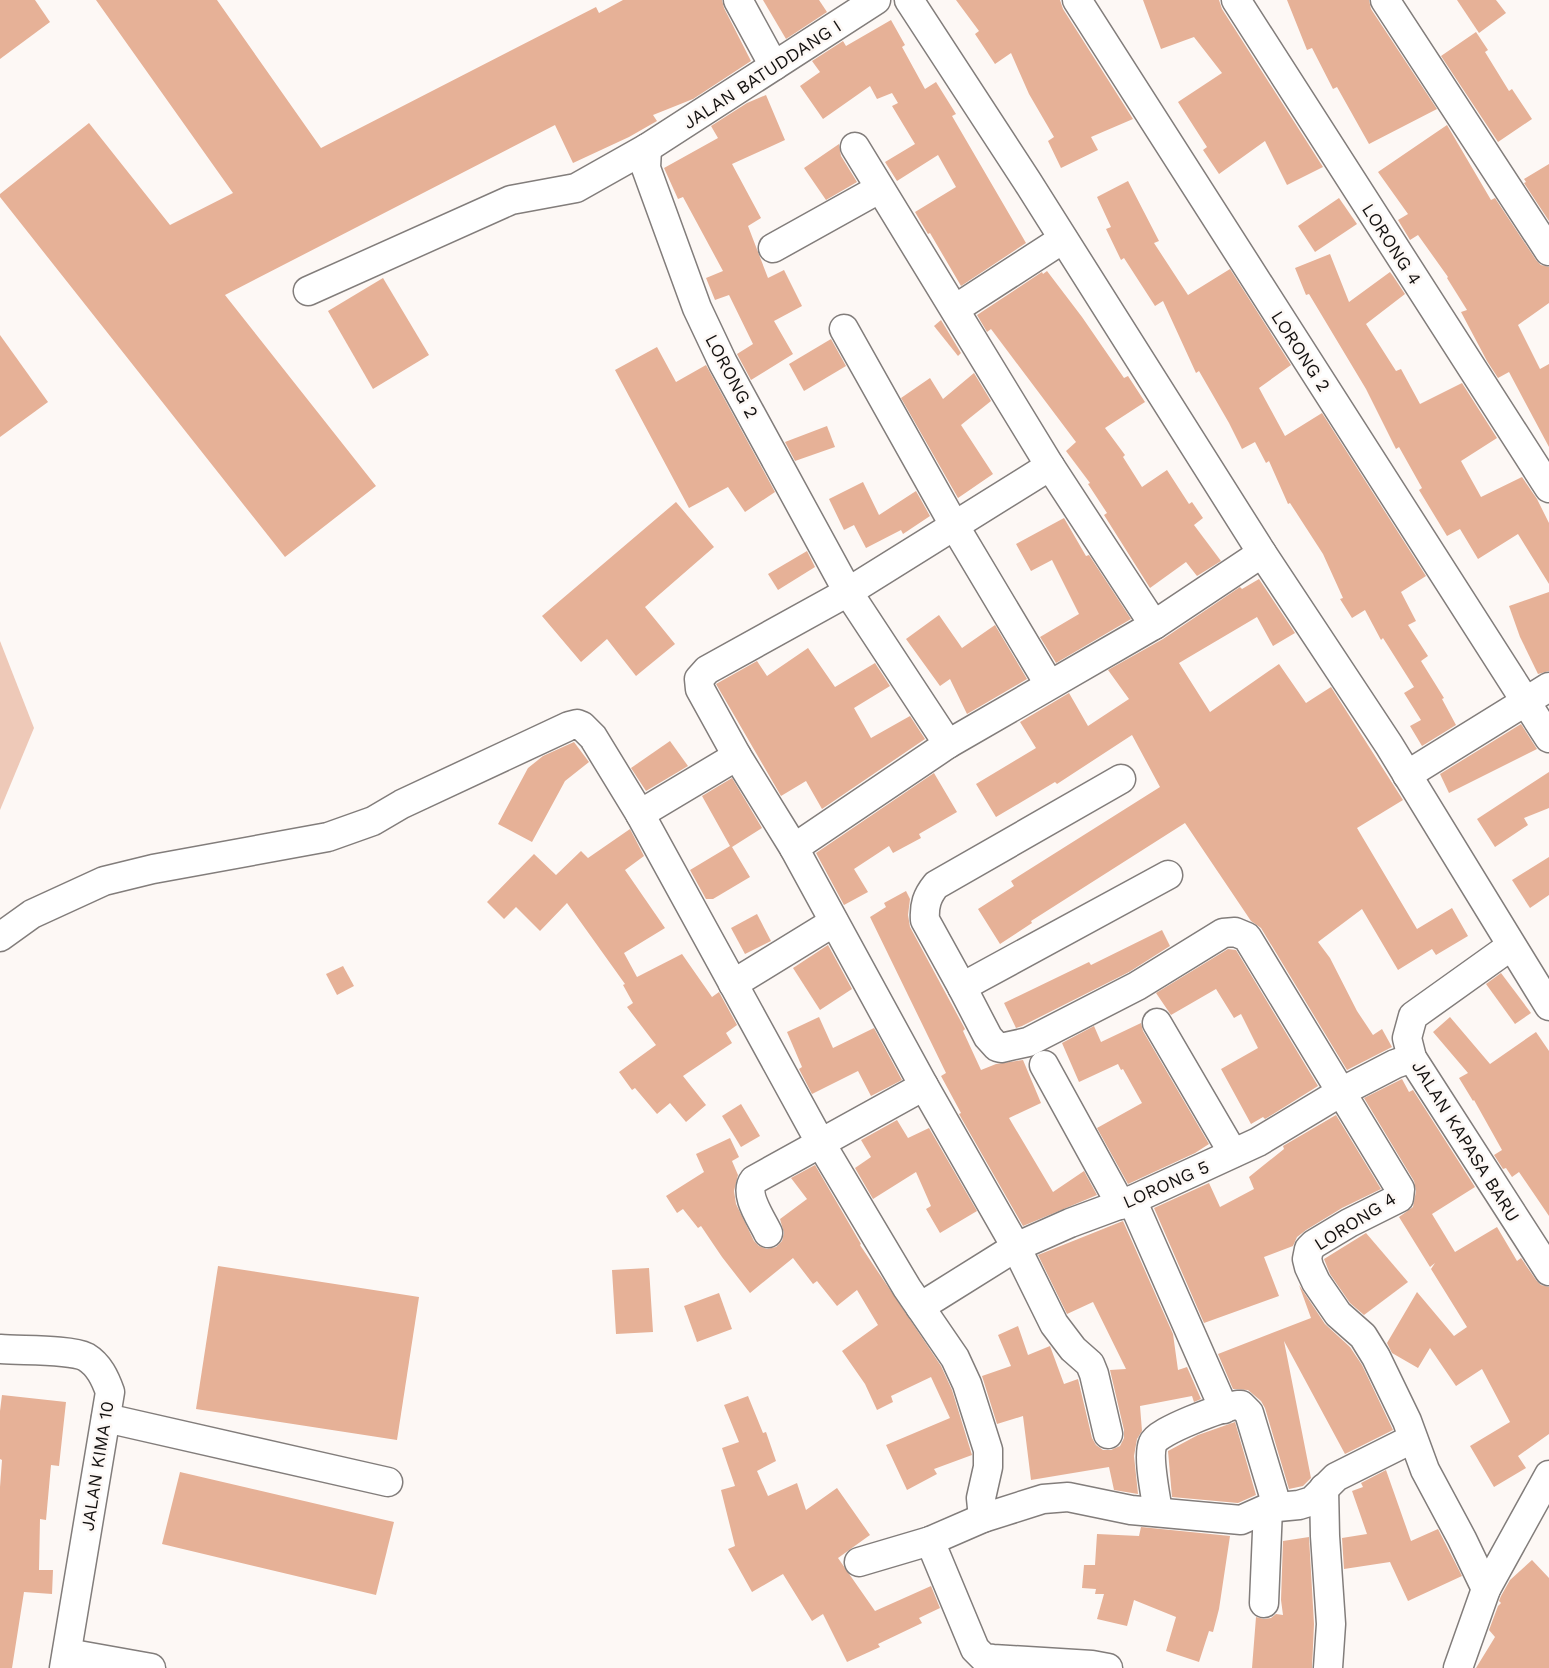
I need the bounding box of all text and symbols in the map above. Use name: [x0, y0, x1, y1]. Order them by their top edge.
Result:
street label: JALAN BATUDDANG I: [679, 15, 845, 133]
street label: LORONG 4: [1358, 199, 1426, 289]
street label: LORONG 2: [1267, 307, 1335, 395]
street label: LORONG 2: [701, 330, 763, 422]
street label: JALAN KAPASA BARU: [1408, 1057, 1524, 1225]
street label: LORONG 5: [1120, 1156, 1212, 1212]
street label: LORONG 4: [1310, 1188, 1400, 1254]
street label: JALAN KIMA 10: [76, 1400, 118, 1532]

